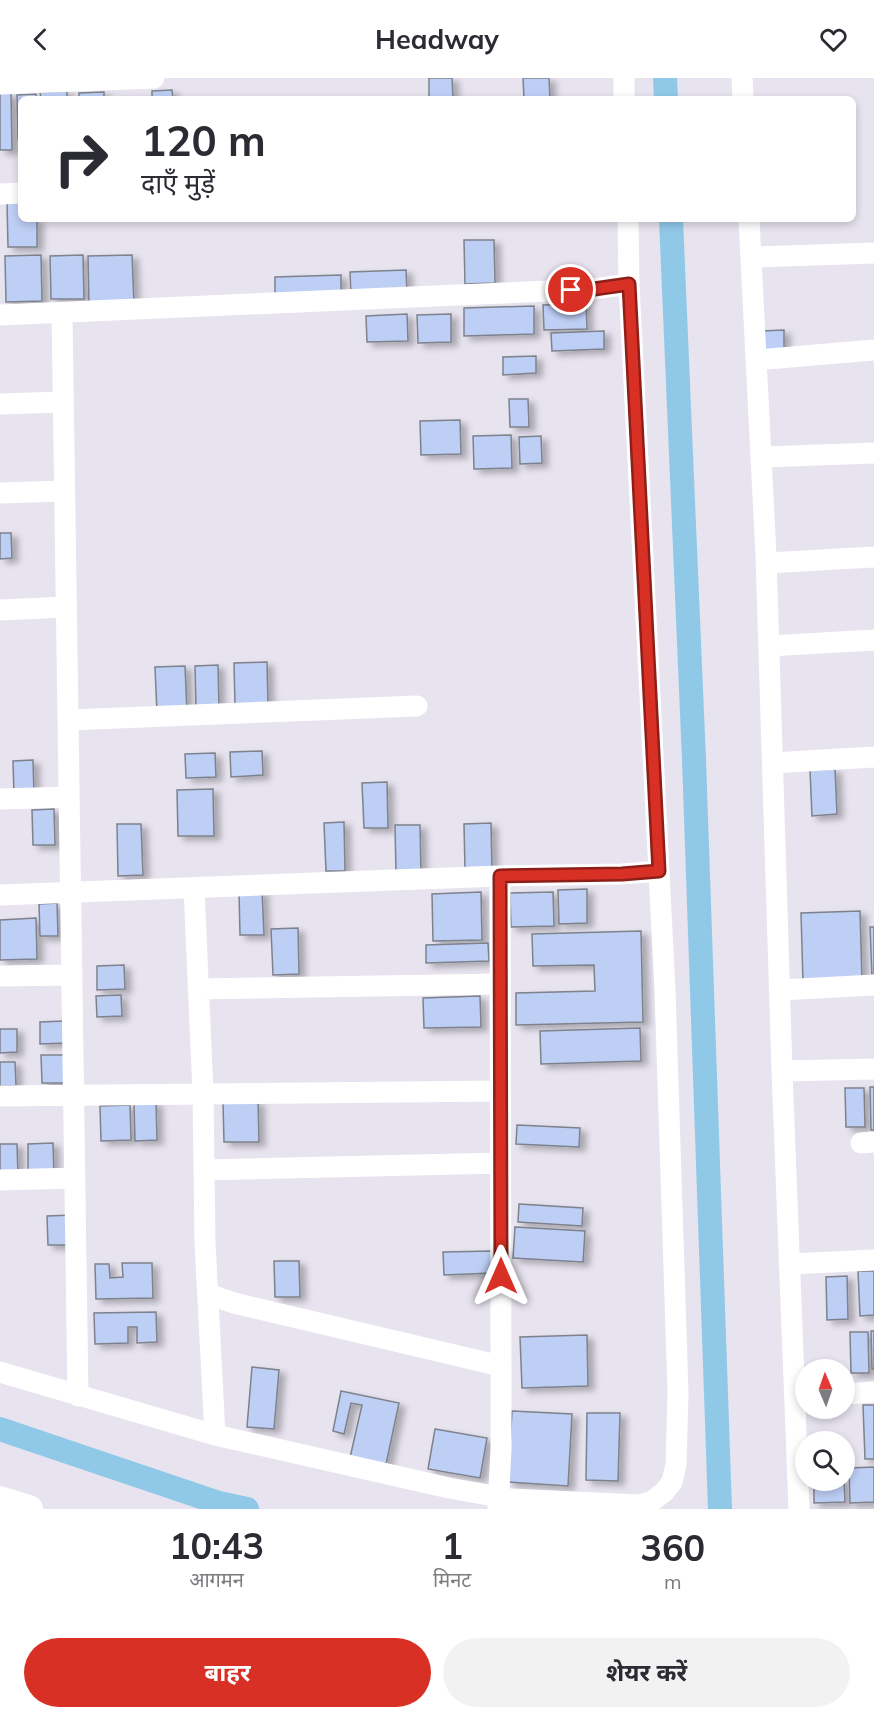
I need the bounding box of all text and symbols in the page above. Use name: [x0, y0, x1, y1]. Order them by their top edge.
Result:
text: Headway: [375, 22, 499, 56]
icon: back: [24, 23, 57, 56]
icon: heart: [817, 23, 850, 56]
text: 120 m: [141, 114, 266, 167]
icon: right: [42, 120, 120, 198]
text: दाएँ मुड़ें: [141, 166, 215, 200]
pin: [545, 264, 596, 315]
icon: arrive: [554, 273, 587, 306]
position arrow: [469, 1244, 533, 1308]
north arrow: [795, 1359, 855, 1419]
map controls: [795, 1359, 855, 1491]
button: search: [795, 1431, 855, 1491]
text: 10:43: [169, 1523, 264, 1568]
text: 1: [441, 1523, 463, 1568]
text: 360: [640, 1525, 705, 1570]
text: आगमन: [189, 1567, 244, 1592]
text: मिनट: [433, 1567, 471, 1592]
text: m: [664, 1569, 681, 1594]
button: बाहर: [24, 1638, 431, 1707]
button: शेयर करें: [443, 1638, 850, 1707]

